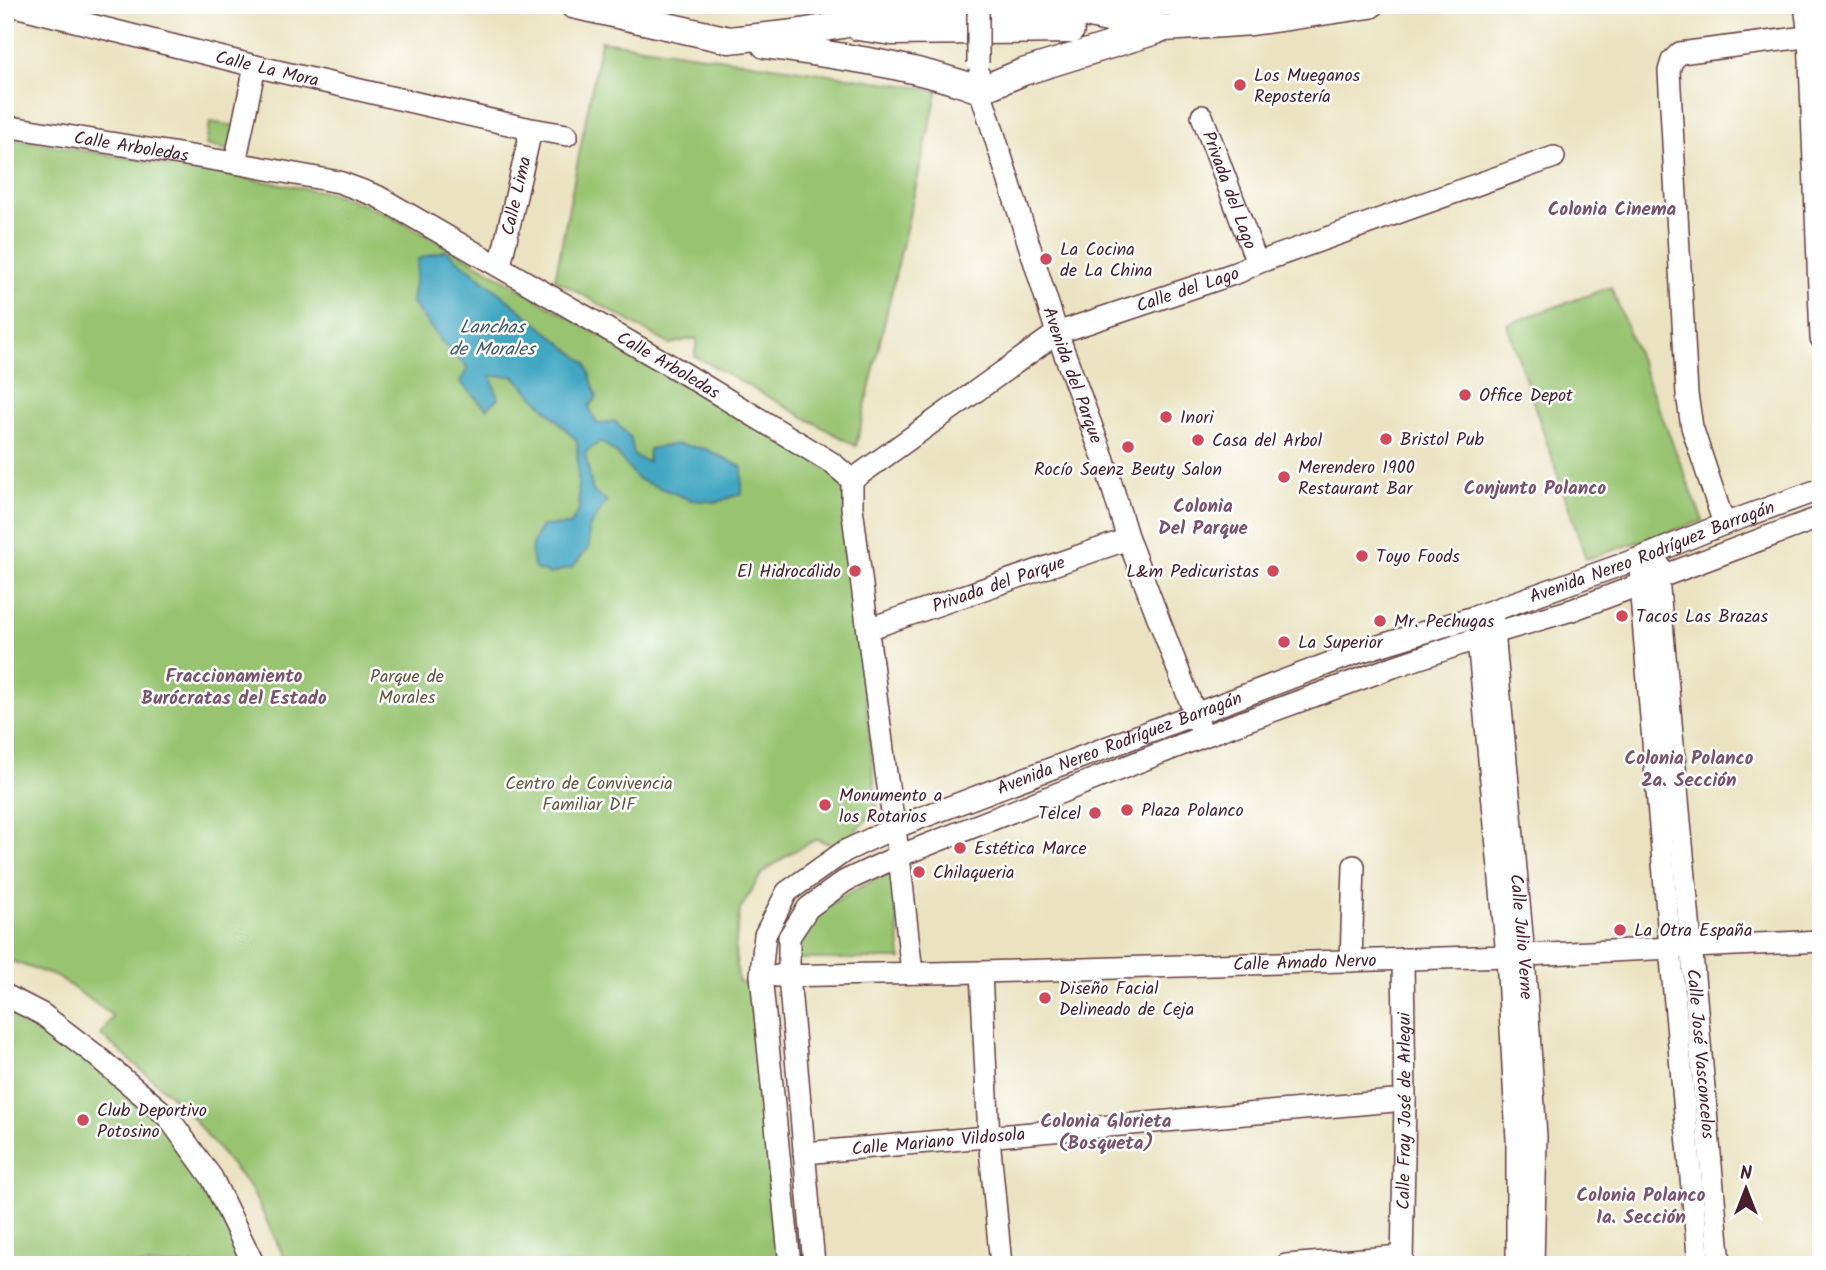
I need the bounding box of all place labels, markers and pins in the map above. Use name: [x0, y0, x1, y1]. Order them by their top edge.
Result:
place label: Los Mueganos Repostería: [1254, 62, 1361, 112]
marker: Los Mueganos Repostería: [1232, 77, 1248, 93]
place label: La Cocina de La China: [1060, 236, 1153, 286]
marker: La Cocina de La China: [1038, 251, 1054, 267]
place label: Office Depot: [1479, 382, 1574, 411]
marker: Office Depot: [1457, 387, 1473, 403]
place label: Inori: [1180, 404, 1214, 433]
marker: Inori: [1158, 409, 1174, 425]
place label: Bristol Pub: [1400, 426, 1485, 455]
place label: Casa del Arbol: [1212, 427, 1323, 456]
marker: Bristol Pub: [1378, 431, 1394, 447]
marker: Casa del Arbol: [1190, 432, 1206, 448]
marker: Rocío Saenz Beuty Salon: [1120, 439, 1136, 455]
place label: Merendero 1900 Restaurant Bar: [1298, 454, 1415, 504]
place label: Rocío Saenz Beuty Salon: [1034, 456, 1222, 485]
marker: Merendero 1900 Restaurant Bar: [1276, 469, 1292, 485]
place label: Toyo Foods: [1376, 543, 1460, 572]
marker: Toyo Foods: [1354, 548, 1370, 564]
place label: El Hidrocálido: [737, 558, 841, 587]
place label: L&m Pedicuristas: [1126, 558, 1259, 587]
marker: El Hidrocálido: [847, 563, 863, 579]
marker: L&m Pedicuristas: [1265, 563, 1281, 579]
place label: Tacos Las Brazas: [1636, 603, 1769, 632]
place label: Mr. Pechugas: [1394, 608, 1495, 637]
marker: Tacos Las Brazas: [1614, 608, 1630, 624]
marker: Mr. Pechugas: [1372, 613, 1388, 629]
place label: La Superior: [1298, 629, 1384, 658]
marker: La Superior: [1276, 634, 1292, 650]
place label: Monumento a los Rotarios: [839, 782, 942, 832]
marker: Monumento a los Rotarios: [817, 797, 833, 813]
place label: Plaza Polanco: [1141, 797, 1244, 826]
place label: Telcel: [1038, 800, 1082, 829]
marker: Plaza Polanco: [1119, 802, 1135, 818]
marker: Telcel: [1087, 805, 1103, 821]
place label: Estética Marce: [974, 835, 1087, 864]
marker: Estética Marce: [952, 840, 968, 856]
place label: Chilaqueria: [933, 859, 1015, 888]
marker: Chilaqueria: [911, 864, 927, 880]
place label: La Otra España: [1634, 917, 1752, 946]
marker: La Otra España: [1612, 922, 1628, 938]
place label: Diseño Facial Delineado de Ceja: [1059, 975, 1194, 1025]
marker: Diseño Facial Delineado de Ceja: [1037, 990, 1053, 1006]
place label: Club Deportivo Potosino: [97, 1097, 207, 1147]
marker: Club Deportivo Potosino: [75, 1112, 91, 1128]

